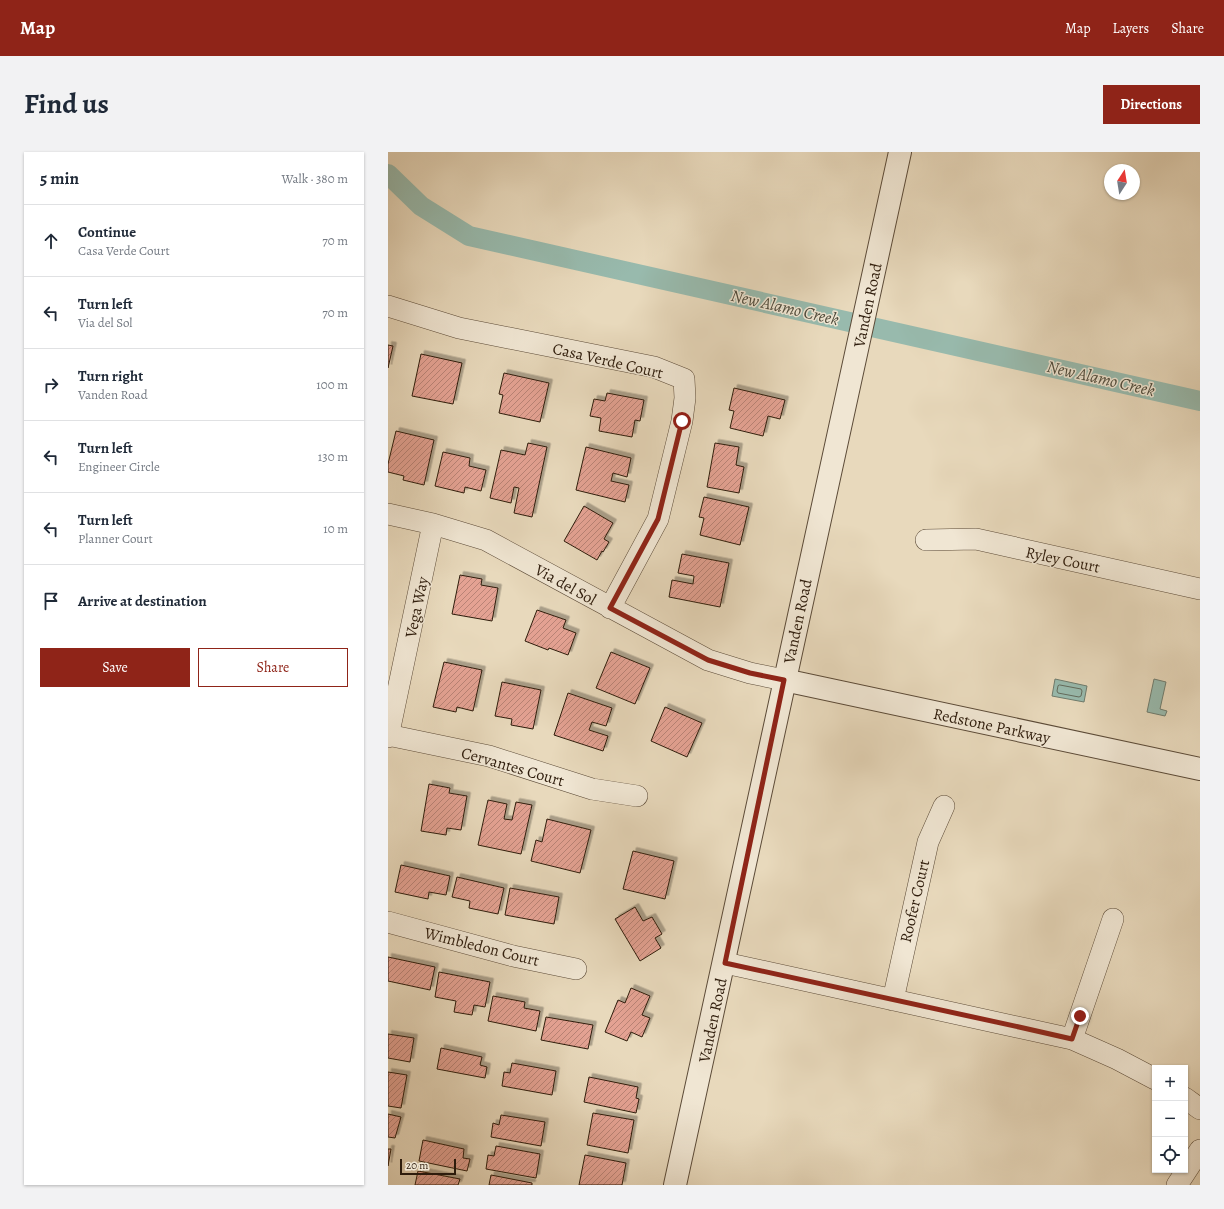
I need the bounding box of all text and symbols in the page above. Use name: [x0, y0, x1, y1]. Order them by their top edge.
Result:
text: Map: [20, 15, 55, 41]
text: Map: [1065, 19, 1091, 38]
text: Layers: [1113, 19, 1149, 38]
text: Share: [1171, 19, 1204, 38]
text: Find us: [24, 85, 109, 123]
button: Directions: [1103, 85, 1200, 124]
north arrow: [1104, 164, 1140, 200]
text: 5 min: [40, 167, 79, 190]
text: Walk · 380 m: [281, 170, 348, 187]
text: Continue: [78, 222, 136, 242]
icon: ahead: [40, 230, 62, 252]
text: 70 m: [322, 232, 348, 249]
text: Casa Verde Court: [78, 242, 170, 259]
street label: Vanden Road: [848, 261, 888, 350]
water label: New Alamo Creek: [729, 284, 842, 331]
text: Turn left: [78, 294, 133, 314]
icon: left: [40, 302, 62, 324]
text: 70 m: [322, 304, 348, 321]
text: Via del Sol: [78, 314, 133, 331]
street label: Casa Verde Court: [550, 338, 665, 384]
water label: New Alamo Creek: [1045, 355, 1158, 402]
text: Turn right: [78, 366, 143, 386]
icon: right: [40, 374, 62, 396]
text: 100 m: [316, 376, 348, 393]
text: Vanden Road: [78, 386, 148, 403]
route start: [673, 412, 691, 430]
text: Turn left: [78, 438, 133, 458]
icon: left: [40, 446, 62, 468]
text: 130 m: [318, 448, 348, 465]
text: Engineer Circle: [78, 458, 160, 475]
text: Turn left: [78, 510, 133, 530]
icon: left: [40, 518, 62, 540]
text: 10 m: [323, 520, 348, 537]
text: Planner Court: [78, 530, 153, 547]
street label: Ryley Court: [1023, 541, 1102, 579]
street label: Via del Sol: [530, 558, 600, 611]
street label: Vega Way: [400, 574, 434, 641]
street label: Vanden Road: [778, 577, 818, 666]
icon: arrive: [40, 590, 62, 612]
text: Arrive at destination: [78, 591, 207, 611]
button: Save: [40, 648, 190, 687]
button: Share: [198, 648, 348, 687]
street label: Redstone Parkway: [931, 703, 1053, 749]
street label: Cervantes Court: [459, 742, 567, 792]
street label: Roofer Court: [895, 858, 935, 945]
street label: Wimbledon Court: [421, 922, 541, 972]
street label: Vanden Road: [693, 976, 733, 1065]
route end: [1071, 1007, 1089, 1025]
map controls: [1152, 1065, 1188, 1173]
button: +: [1152, 1065, 1188, 1101]
button: −: [1152, 1101, 1188, 1137]
button: locate: [1152, 1137, 1188, 1173]
scale bar: [400, 1157, 456, 1176]
text: 20 m: [406, 1158, 428, 1173]

